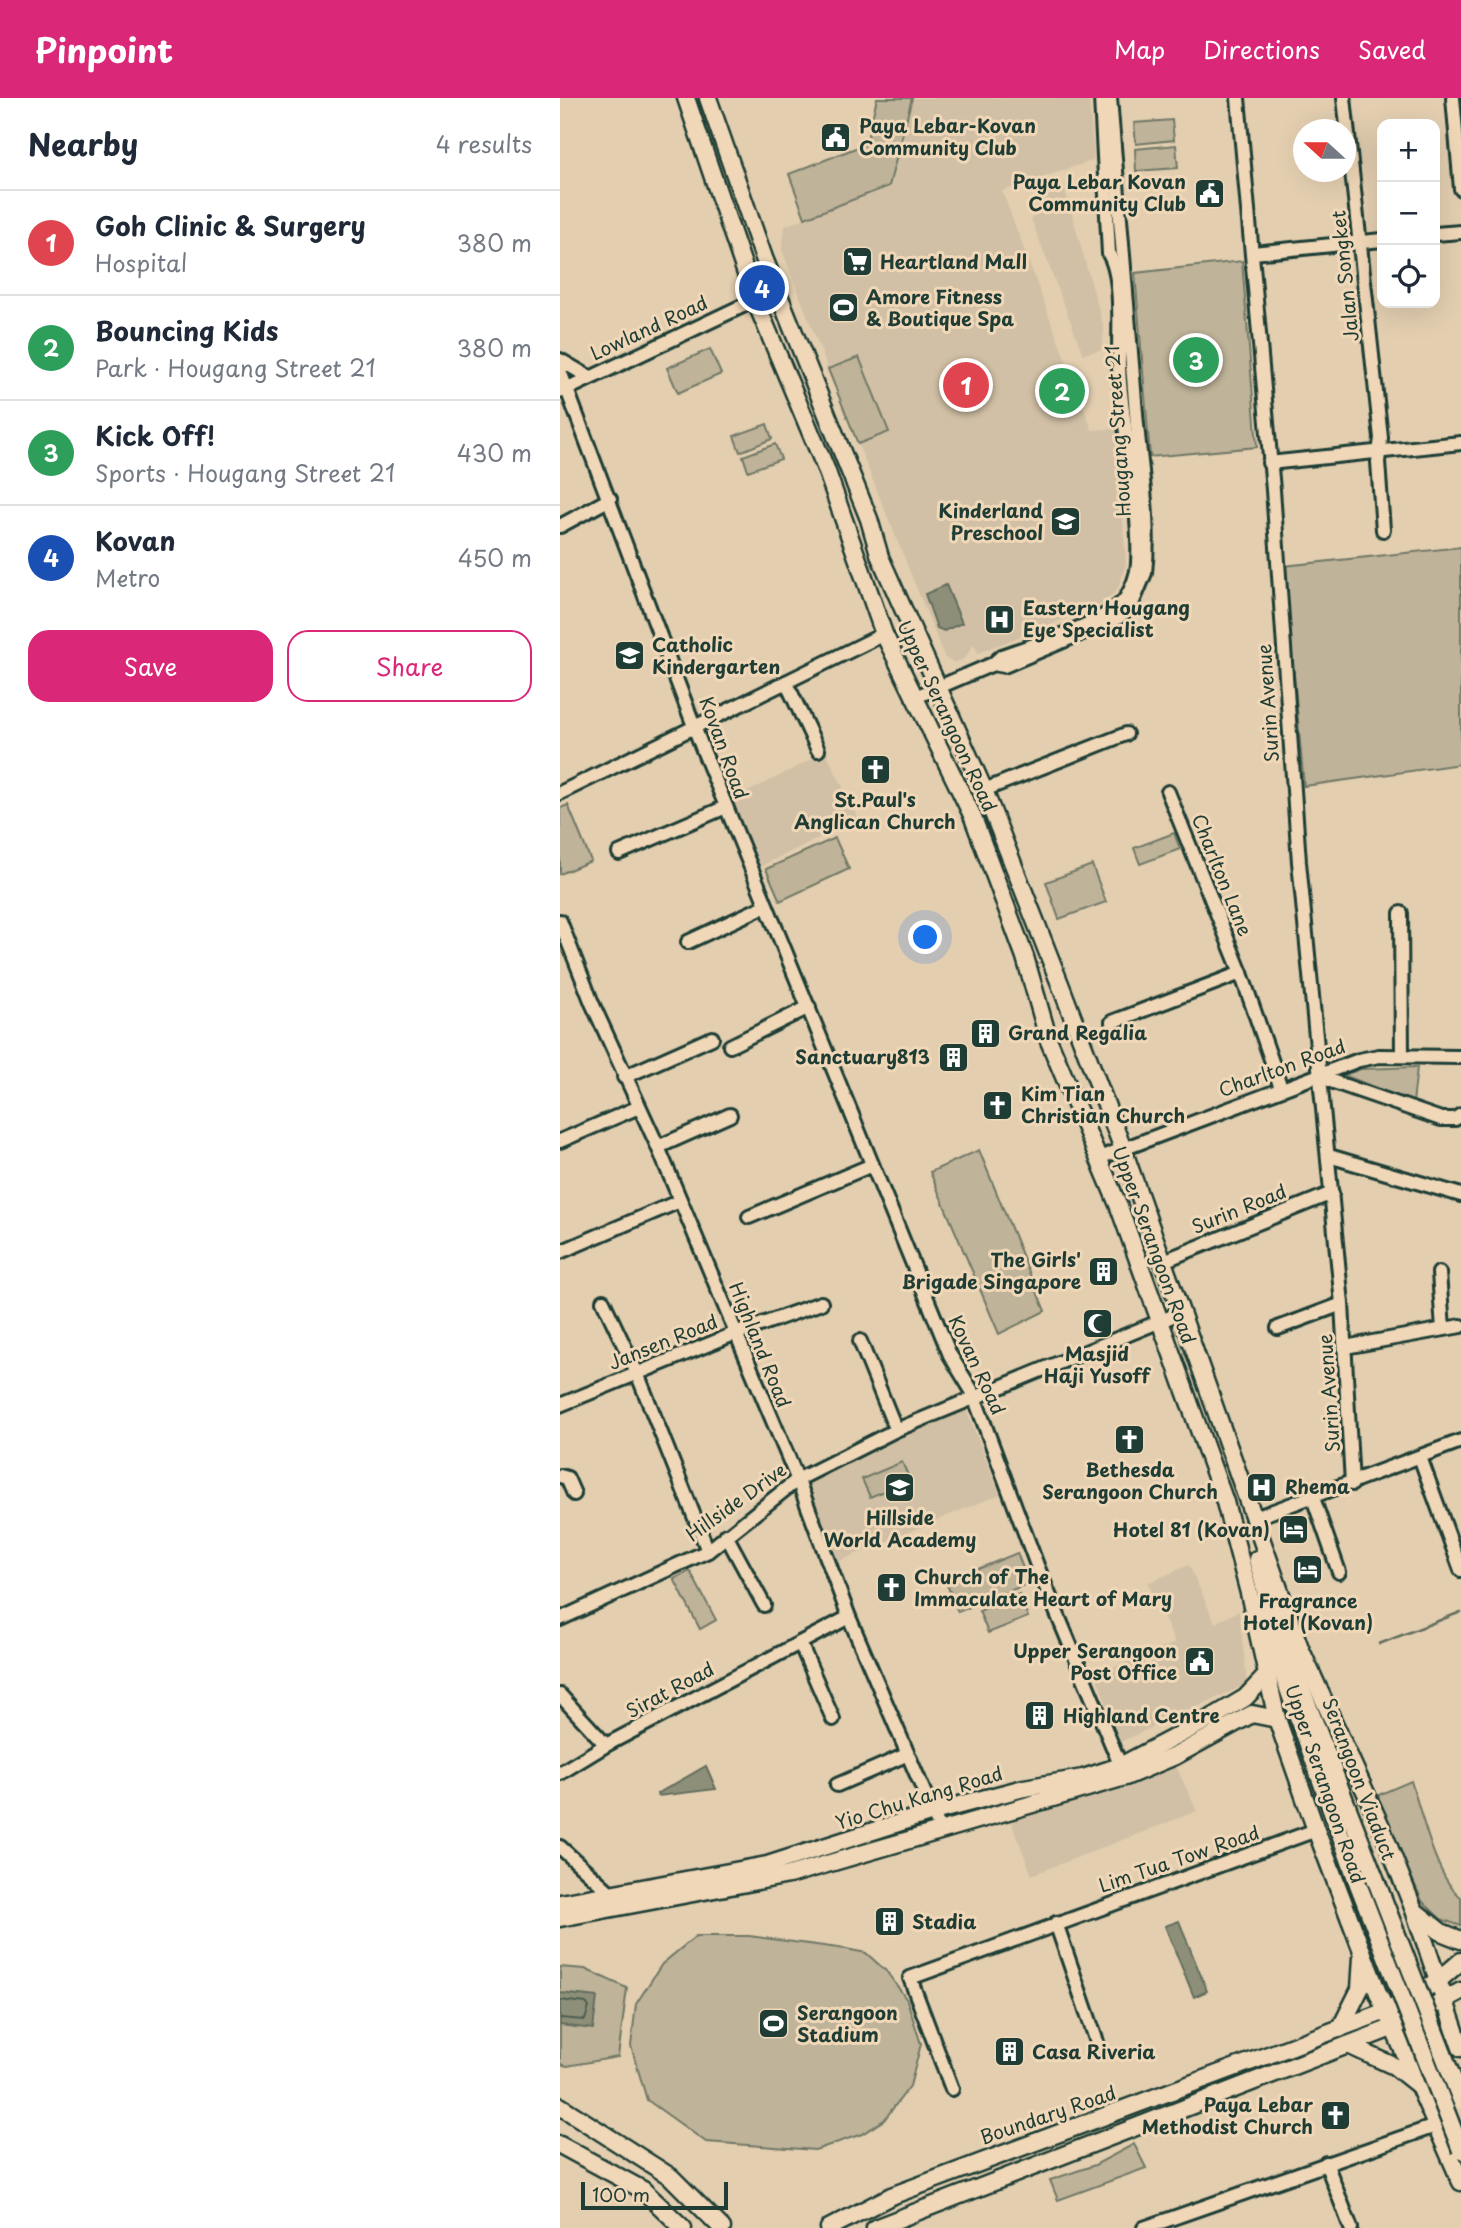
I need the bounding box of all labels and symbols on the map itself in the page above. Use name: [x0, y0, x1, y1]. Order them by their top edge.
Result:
place label: Paya Lebar-Kovan Community Club: [859, 111, 1036, 161]
north arrow: [1293, 119, 1356, 182]
public building icon: Paya Lebar-Kovan Community Club: [819, 120, 853, 154]
place label: Paya Lebar Kovan Community Club: [1013, 167, 1186, 217]
public building icon: Paya Lebar Kovan Community Club: [1192, 176, 1226, 210]
street label: Jalan Songket: [1323, 209, 1365, 343]
supermarket icon: Heartland Mall: [840, 245, 874, 279]
place label: Heartland Mall: [880, 247, 1027, 275]
pin: 4: [739, 262, 785, 314]
place label: Amore Fitness & Boutique Spa: [866, 282, 1014, 332]
street label: Lowland Road: [585, 288, 712, 367]
sports icon: Amore Fitness & Boutique Spa: [826, 291, 860, 325]
pin: 3: [1173, 334, 1219, 386]
street label: Hougang Street 21: [1097, 344, 1137, 518]
pin: 1: [943, 359, 989, 411]
pin: 2: [1039, 365, 1085, 417]
place label: Kinderland Preschool: [938, 496, 1043, 546]
school or university icon: Kinderland Preschool: [1049, 505, 1083, 539]
place label: Eastern Hougang Eye Specialist: [1023, 593, 1190, 643]
hospital icon: Eastern Hougang Eye Specialist: [983, 602, 1017, 636]
street label: Upper Serangoon Road: [891, 615, 1005, 816]
place label: Catholic Kindergarten: [652, 630, 780, 680]
school or university icon: Catholic Kindergarten: [612, 639, 646, 673]
street label: Surin Avenue: [1249, 643, 1285, 763]
street label: Kovan Road: [693, 693, 756, 803]
church icon: St.Paul's Anglican Church: [858, 752, 892, 786]
place label: St.Paul's Anglican Church: [794, 785, 956, 835]
street label: Charlton Lane: [1186, 809, 1260, 940]
your location: [908, 920, 942, 954]
building icon: Grand Regalia: [968, 1016, 1002, 1050]
place label: Grand Regalia: [1008, 1018, 1147, 1046]
street label: Charlton Road: [1214, 1031, 1349, 1103]
building icon: Sanctuary813: [936, 1040, 970, 1074]
place label: Sanctuary813: [795, 1042, 930, 1070]
place label: Kim Tian Christian Church: [1021, 1079, 1185, 1129]
church icon: Kim Tian Christian Church: [981, 1088, 1015, 1122]
street label: Upper Serangoon Road: [1106, 1142, 1204, 1348]
street label: Surin Road: [1187, 1176, 1290, 1240]
place label: The Girls' Brigade Singapore: [902, 1245, 1081, 1295]
building icon: The Girls' Brigade Singapore: [1087, 1254, 1121, 1288]
street label: Highland Road: [723, 1278, 799, 1412]
street label: Jansen Road: [604, 1306, 722, 1376]
mosque icon: Masjid Haji Yusoff: [1080, 1306, 1114, 1340]
street label: Kovan Road: [943, 1310, 1013, 1419]
street label: Surin Avenue: [1310, 1333, 1346, 1453]
place label: Masjid Haji Yusoff: [1044, 1339, 1151, 1389]
church icon: Bethesda Serangoon Church: [1113, 1422, 1147, 1456]
street label: Hillside Drive: [679, 1455, 792, 1547]
place label: Bethesda Serangoon Church: [1042, 1455, 1218, 1505]
school or university icon: Hillside World Academy: [883, 1470, 917, 1504]
hospital icon: Rhema: [1245, 1470, 1279, 1504]
place label: Rhema: [1285, 1472, 1350, 1500]
place label: Hillside World Academy: [824, 1503, 976, 1553]
hotel icon: Hotel 81 (Kovan): [1276, 1513, 1310, 1547]
place label: Hotel 81 (Kovan): [1113, 1515, 1270, 1543]
hotel icon: Fragrance Hotel (Kovan): [1291, 1553, 1325, 1587]
place label: Church of The Immaculate Heart of Mary: [914, 1562, 1172, 1612]
church icon: Church of The Immaculate Heart of Mary: [874, 1571, 908, 1605]
place label: Fragrance Hotel (Kovan): [1243, 1586, 1373, 1636]
place label: Upper Serangoon Post Office: [1013, 1636, 1177, 1686]
public building icon: Upper Serangoon Post Office: [1183, 1645, 1217, 1679]
street label: Sirat Road: [620, 1654, 719, 1724]
street label: Upper Serangoon Road: [1279, 1680, 1373, 1887]
street label: Serangoon Viaduct: [1316, 1693, 1404, 1864]
building icon: Highland Centre: [1023, 1699, 1057, 1733]
place label: Highland Centre: [1063, 1701, 1220, 1729]
street label: Yio Chu Kang Road: [832, 1758, 1006, 1836]
street label: Lim Tua Tow Road: [1095, 1817, 1263, 1899]
building icon: Stadia: [872, 1905, 906, 1939]
place label: Stadia: [912, 1907, 976, 1935]
place label: Serangoon Stadium: [797, 1998, 898, 2048]
sports icon: Serangoon Stadium: [757, 2007, 791, 2041]
building icon: Casa Riveria: [992, 2035, 1026, 2069]
place label: Casa Riveria: [1032, 2037, 1156, 2065]
street label: Boundary Road: [976, 2078, 1119, 2150]
place label: Paya Lebar Methodist Church: [1142, 2090, 1313, 2140]
church icon: Paya Lebar Methodist Church: [1319, 2099, 1353, 2133]
scale bar: [581, 2179, 728, 2211]

